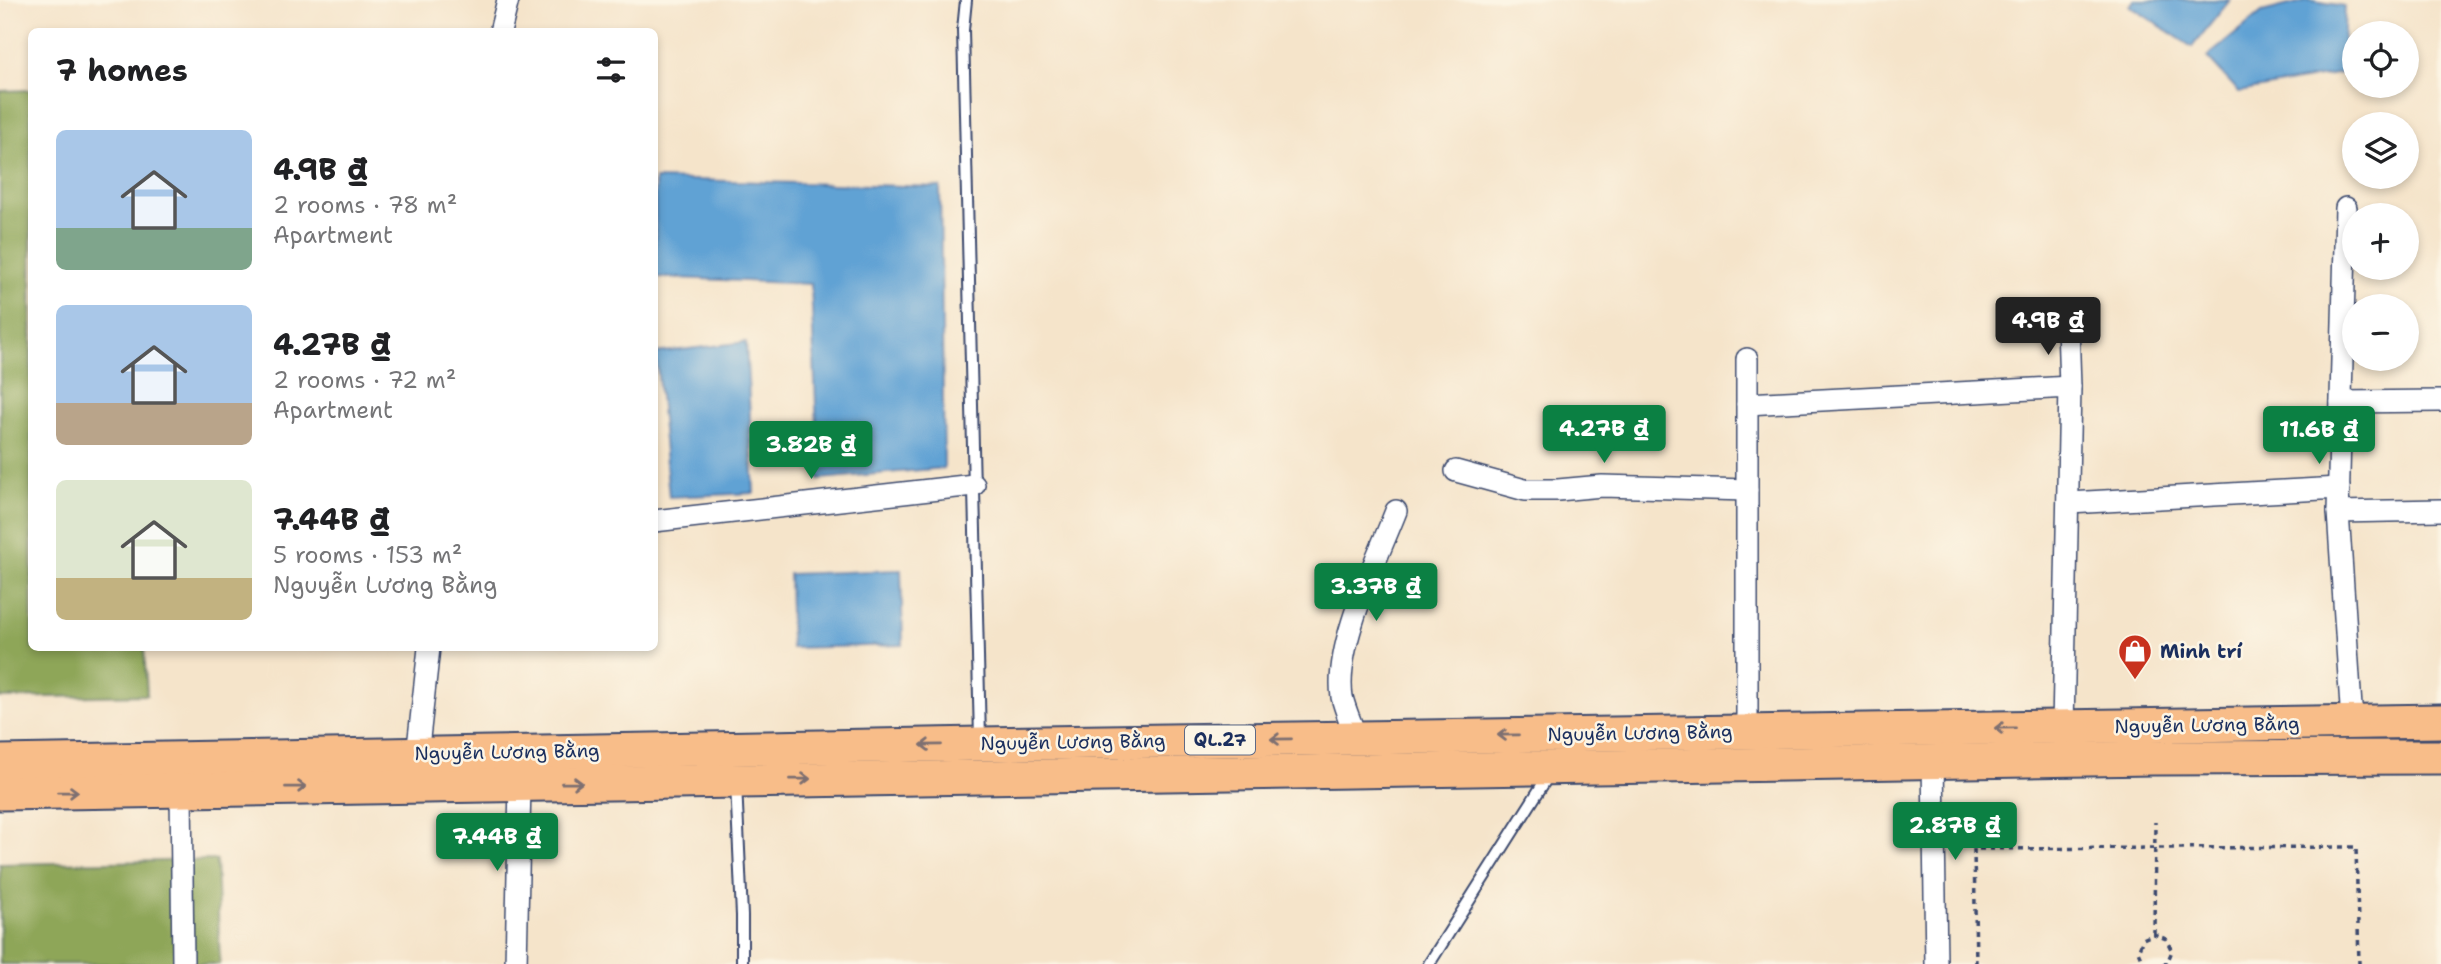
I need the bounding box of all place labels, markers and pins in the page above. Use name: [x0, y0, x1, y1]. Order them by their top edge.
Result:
pin: 4.9B ₫: [1991, 298, 2105, 357]
pin: 4.27B ₫: [1539, 406, 1669, 465]
pin: 11.6B ₫: [2254, 406, 2384, 466]
pin: 3.82B ₫: [746, 421, 876, 481]
pin: 3.37B ₫: [1311, 564, 1441, 623]
shop icon: Minh trí: [2116, 632, 2154, 681]
place label: Minh trí: [2160, 639, 2243, 664]
pin: 2.87B ₫: [1890, 802, 2020, 862]
pin: 7.44B ₫: [432, 814, 562, 873]

